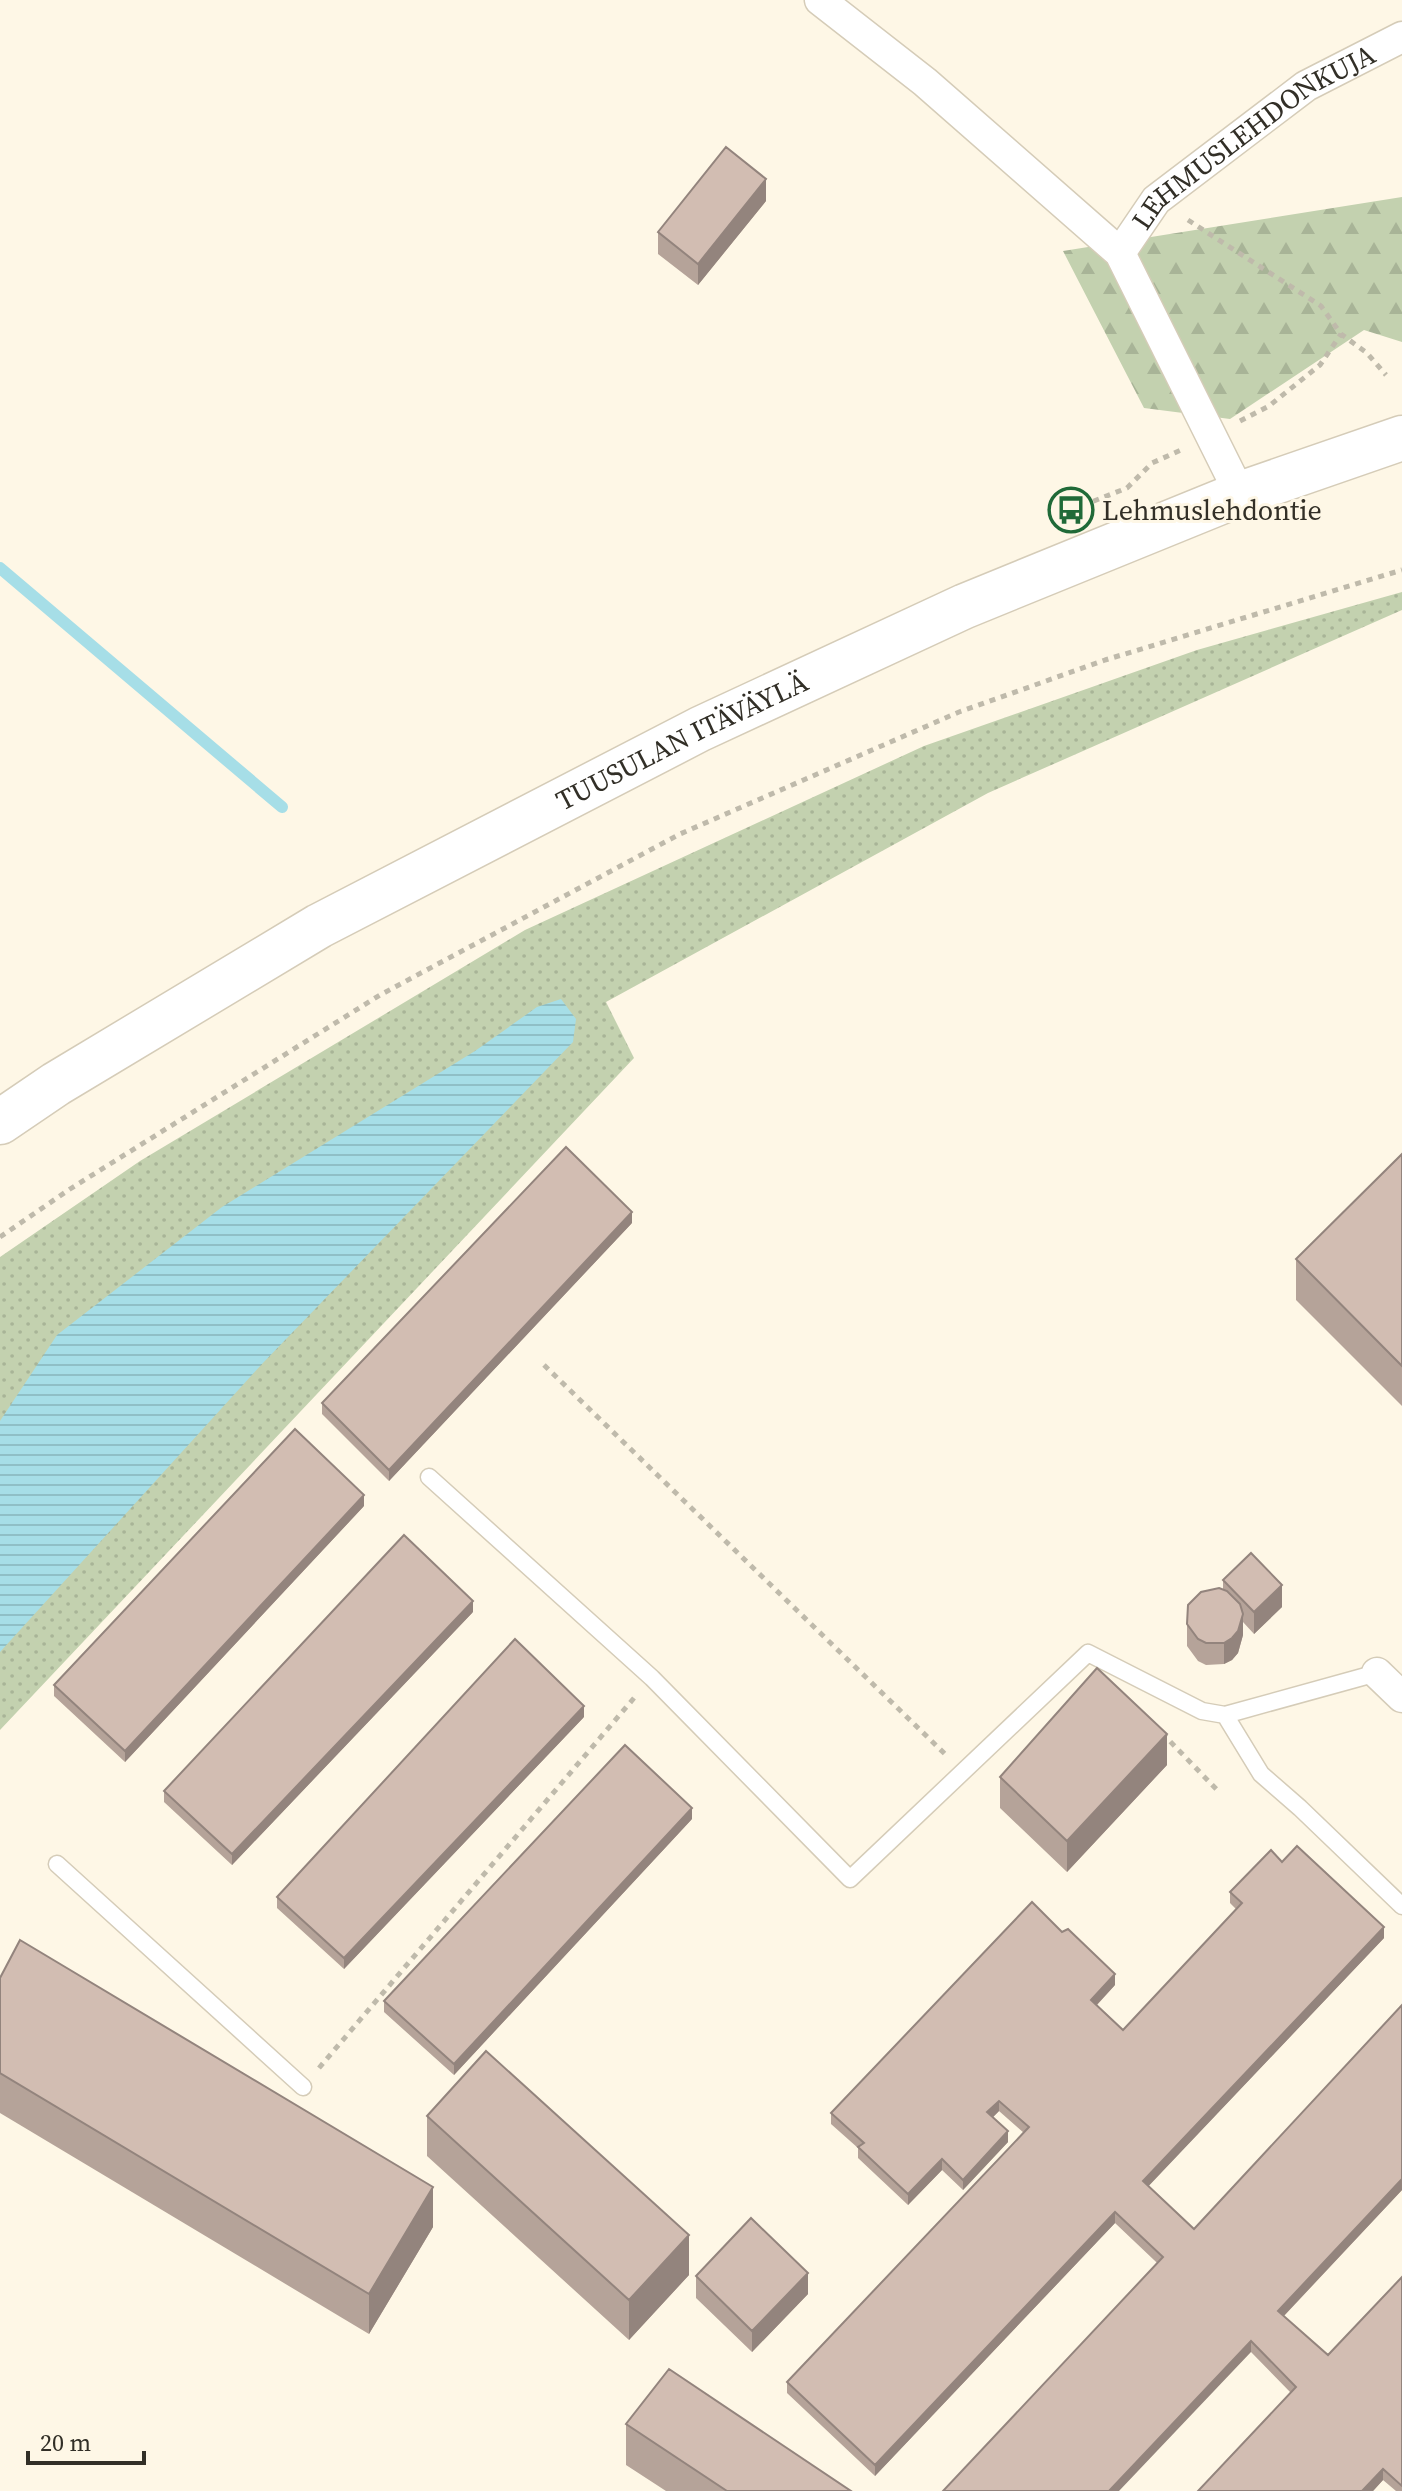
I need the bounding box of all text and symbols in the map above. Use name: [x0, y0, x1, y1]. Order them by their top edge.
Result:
street label: LEHMUSLEHDONKUJA: [1122, 35, 1382, 237]
bus stop icon: Lehmuslehdontie: [1047, 486, 1095, 534]
place label: Lehmuslehdontie: [1102, 491, 1322, 529]
street label: TUUSULAN ITÄVÄYLÄ: [549, 662, 815, 819]
scale bar: [28, 2415, 144, 2465]
text: 20 m: [40, 2426, 91, 2459]

